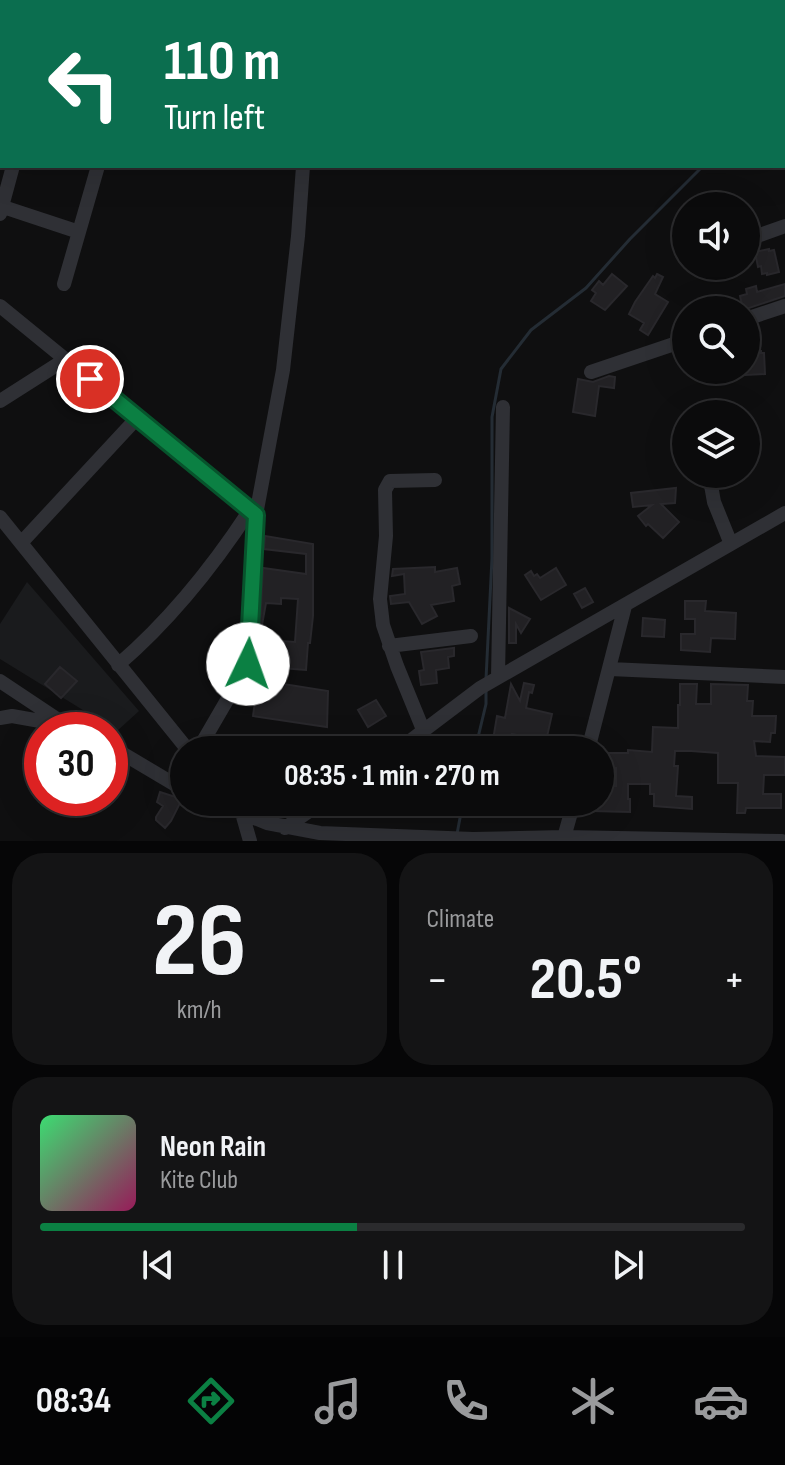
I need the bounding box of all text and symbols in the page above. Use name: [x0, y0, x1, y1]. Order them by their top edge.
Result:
text: 110 m: [164, 29, 280, 96]
icon: left: [32, 32, 136, 136]
text: Turn left: [164, 97, 265, 140]
map controls: [672, 192, 760, 488]
button: sound: [672, 192, 760, 280]
button: search: [672, 296, 760, 384]
pin: [56, 345, 124, 413]
icon: arrive: [68, 357, 112, 401]
button: layers: [672, 400, 760, 488]
position arrow: [206, 622, 290, 706]
speed limit sign: 30: [24, 712, 128, 816]
text: 08:35 · 1 min · 270 m: [284, 758, 500, 794]
text: 26: [152, 880, 247, 1005]
text: Climate: [427, 904, 494, 935]
text: 20.5°: [530, 944, 642, 1016]
text: −: [427, 954, 448, 1007]
text: +: [723, 954, 745, 1007]
text: km/h: [177, 995, 222, 1026]
text: Neon Rain: [160, 1129, 266, 1165]
text: Kite Club: [160, 1165, 238, 1196]
icon: previous: [136, 1243, 180, 1287]
icon: pause: [371, 1243, 415, 1287]
icon: next: [606, 1243, 650, 1287]
icon: directions: [183, 1373, 239, 1429]
icon: music: [310, 1373, 366, 1429]
icon: phone: [438, 1373, 494, 1429]
icon: climate: [565, 1373, 621, 1429]
icon: car: [693, 1373, 749, 1429]
text: 08:34: [36, 1380, 111, 1423]

